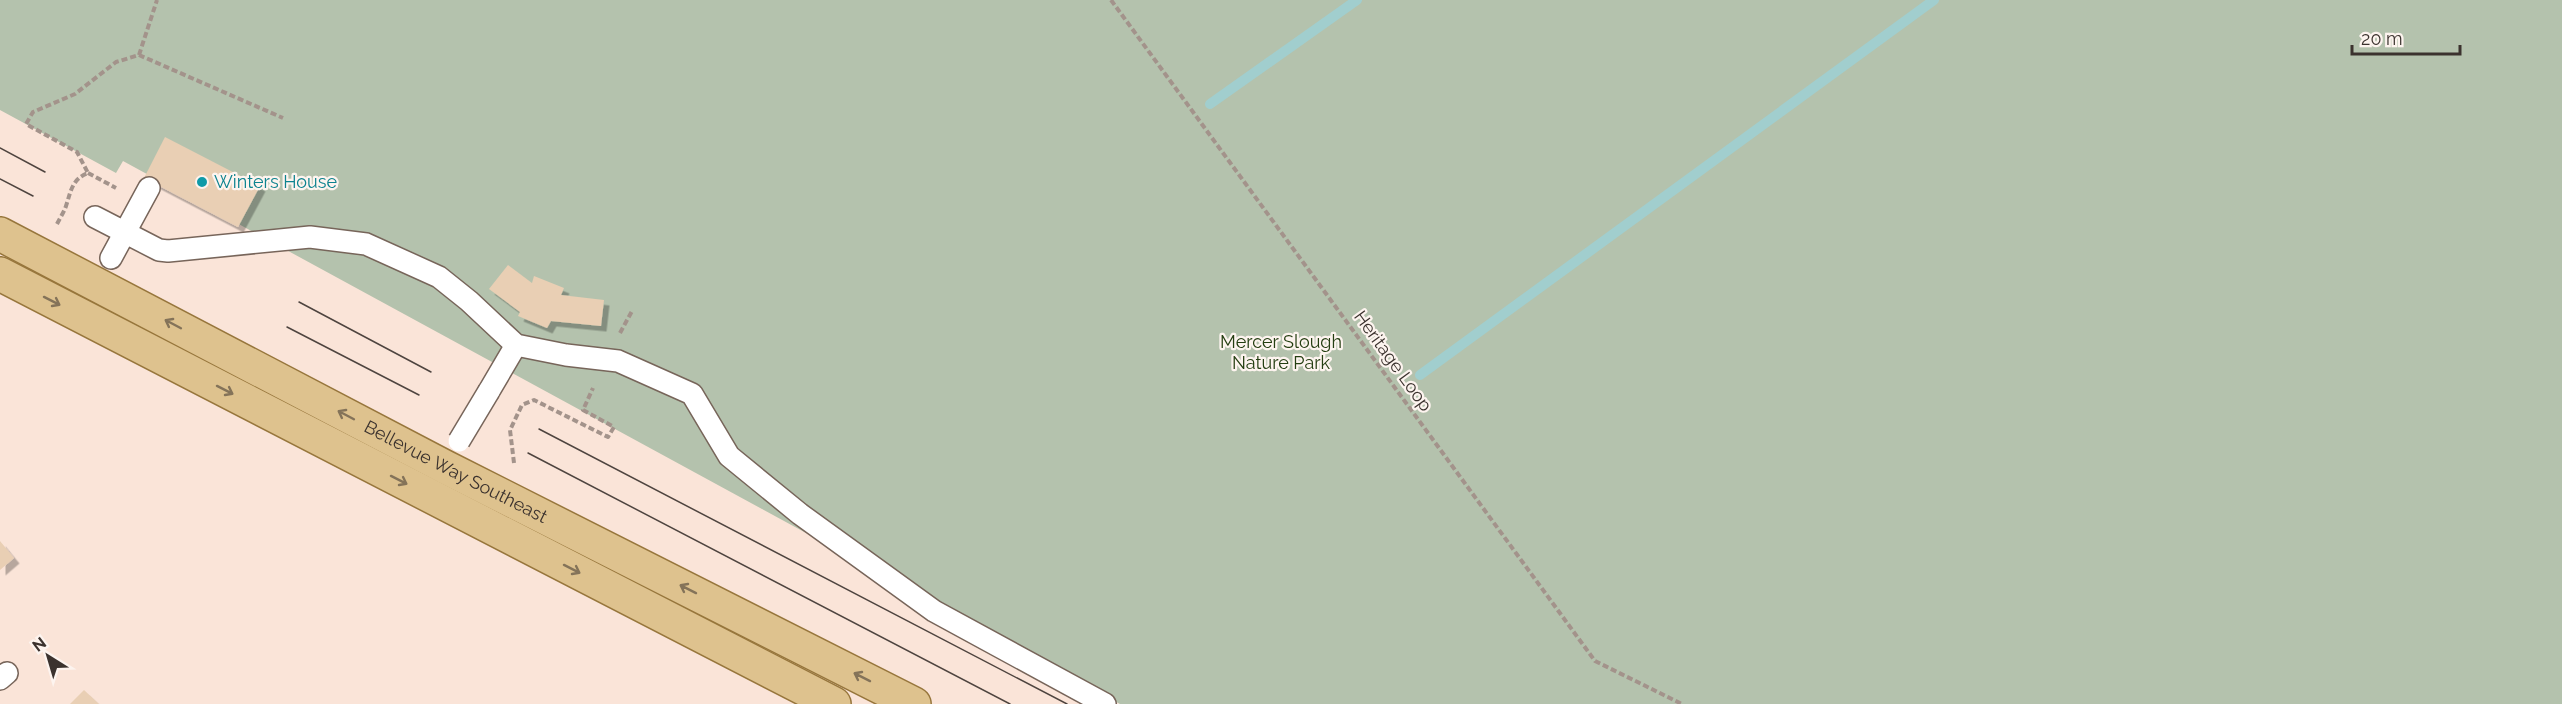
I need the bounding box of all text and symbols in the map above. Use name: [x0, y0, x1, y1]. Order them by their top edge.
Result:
scale bar: [2352, 18, 2460, 56]
text: 20 m: [2361, 28, 2403, 49]
place label: Winters House: [214, 171, 337, 192]
marker: Winters House: [195, 175, 209, 189]
one-way arrow: [43, 295, 60, 307]
street label: Heritage Loop: [1350, 306, 1437, 415]
one-way arrow: [164, 318, 182, 330]
park label: Mercer Slough Nature Park: [1220, 331, 1342, 373]
one-way arrow: [216, 385, 234, 397]
one-way arrow: [337, 409, 355, 420]
street label: Bellevue Way Southeast: [361, 416, 551, 527]
one-way arrow: [389, 474, 407, 486]
one-way arrow: [563, 563, 580, 575]
one-way arrow: [679, 583, 697, 595]
north arrow: [18, 626, 78, 686]
text: N: [29, 633, 50, 656]
one-way arrow: [853, 671, 871, 683]

